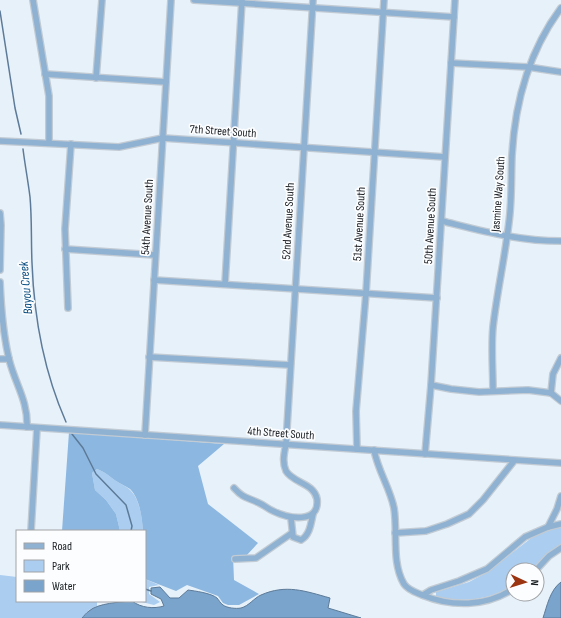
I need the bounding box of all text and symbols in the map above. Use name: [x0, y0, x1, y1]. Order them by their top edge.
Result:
street label: 7th Street South: [189, 122, 257, 141]
street label: Jasmine Way South: [488, 156, 509, 233]
street label: 54th Avenue South: [138, 179, 157, 255]
street label: 52nd Avenue South: [279, 182, 298, 260]
street label: 51st Avenue South: [350, 187, 369, 261]
street label: 50th Avenue South: [421, 188, 440, 264]
water label: Bayou Creek: [16, 260, 36, 315]
street label: 4th Street South: [247, 424, 315, 443]
legend: [16, 530, 146, 602]
text: Road: [52, 539, 72, 554]
text: Park: [52, 559, 70, 574]
north arrow: [505, 562, 545, 602]
text: Water: [52, 579, 76, 594]
text: N: [528, 579, 541, 586]

